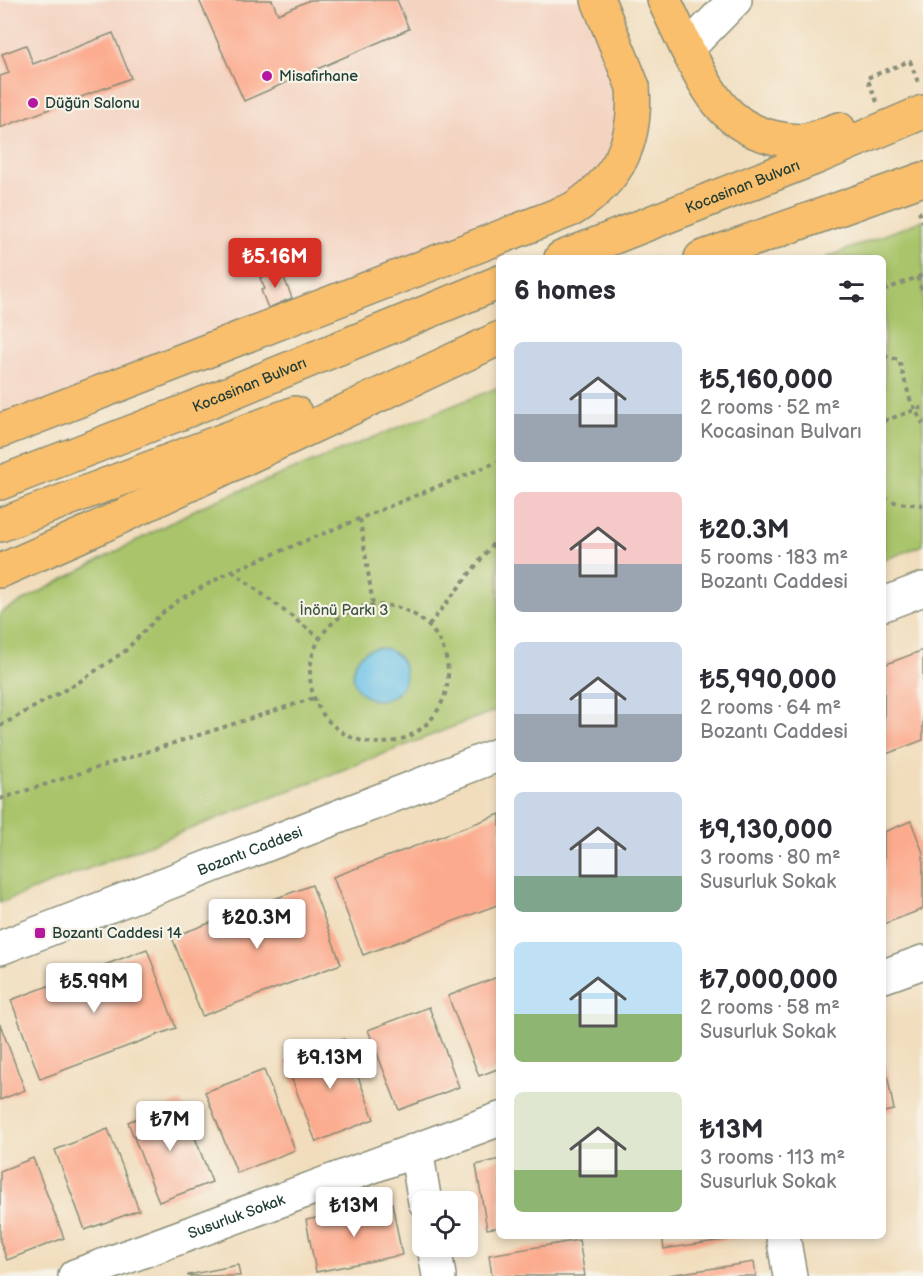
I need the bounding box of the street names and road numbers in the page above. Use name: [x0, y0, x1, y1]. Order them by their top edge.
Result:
street label: Kocasinan Bulvarı: [683, 156, 803, 218]
street label: Kocasinan Bulvarı: [190, 354, 309, 417]
street label: Bozantı Caddesi: [195, 823, 305, 880]
street label: Susurluk Sokak: [185, 1190, 288, 1243]

